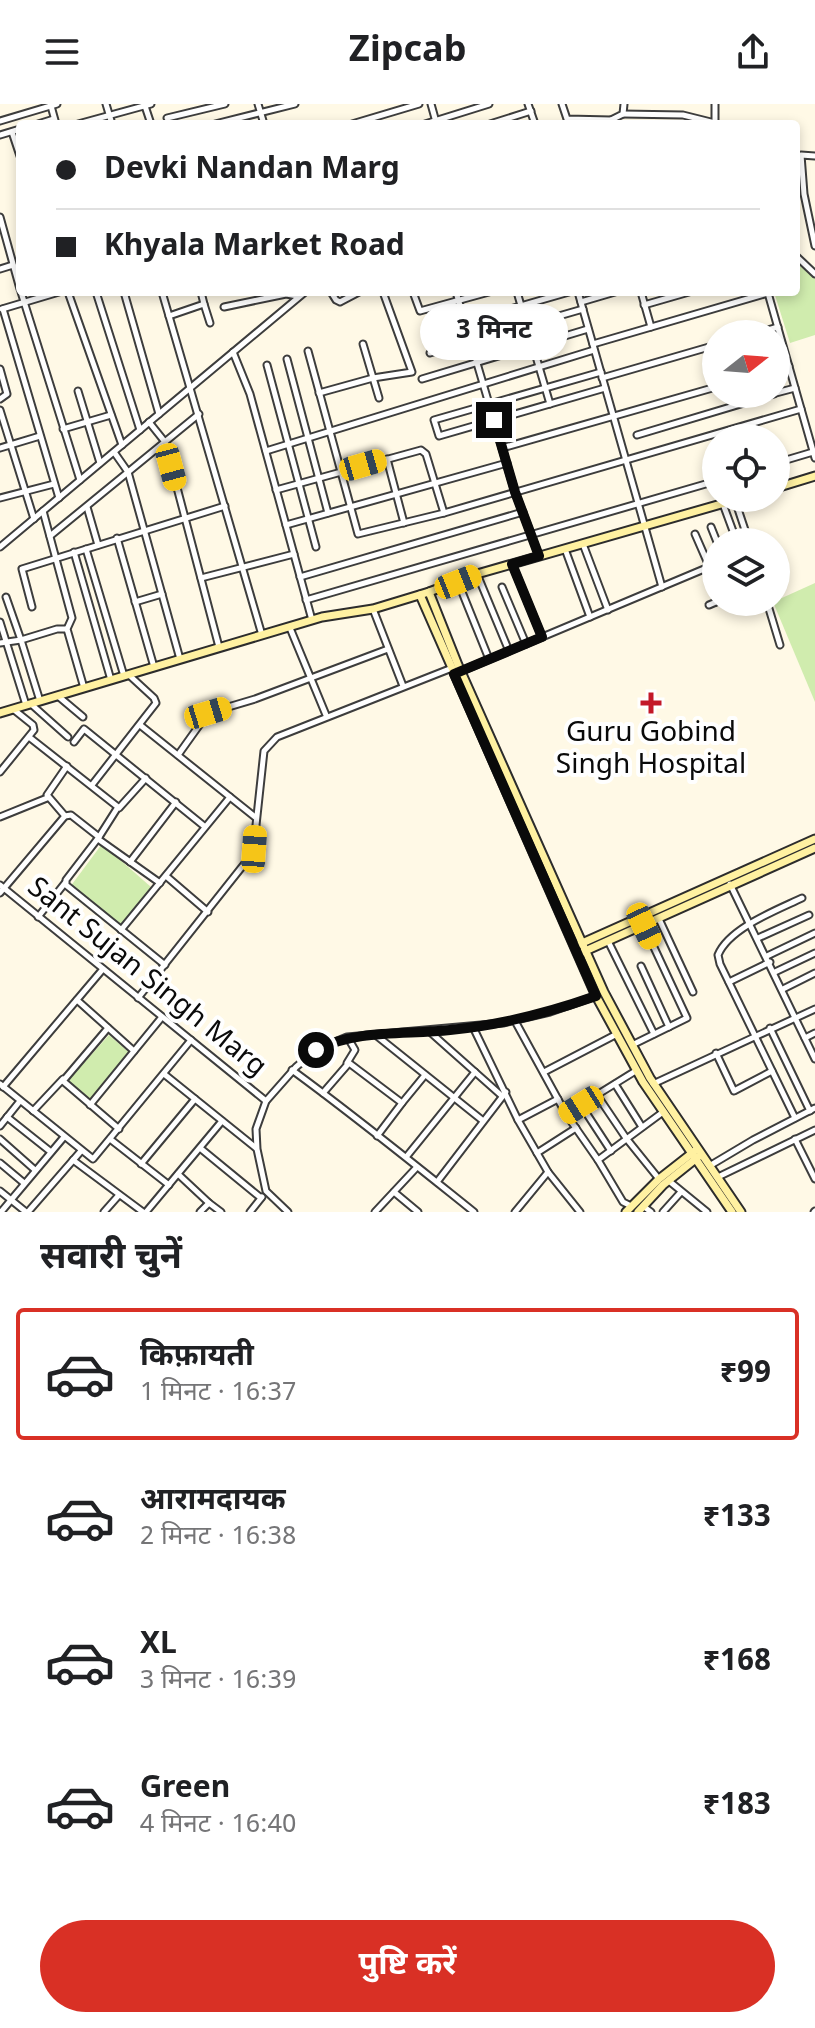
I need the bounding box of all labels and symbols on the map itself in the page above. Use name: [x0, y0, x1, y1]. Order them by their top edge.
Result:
callout: 3 मिनट: [420, 304, 568, 360]
north arrow: [702, 320, 790, 408]
route end: [476, 402, 512, 438]
car: [153, 441, 189, 493]
car: [337, 447, 389, 483]
car: [431, 562, 485, 602]
marker: Guru Gobind Singh Hospital: [640, 692, 662, 714]
car: [182, 695, 234, 731]
place label: Guru Gobind Singh Hospital: [556, 716, 746, 784]
car: [240, 824, 268, 874]
street label: Sant Sujan Singh Marg: [19, 870, 273, 1086]
car: [623, 899, 665, 953]
route start: [298, 1032, 334, 1068]
car: [554, 1082, 608, 1128]

